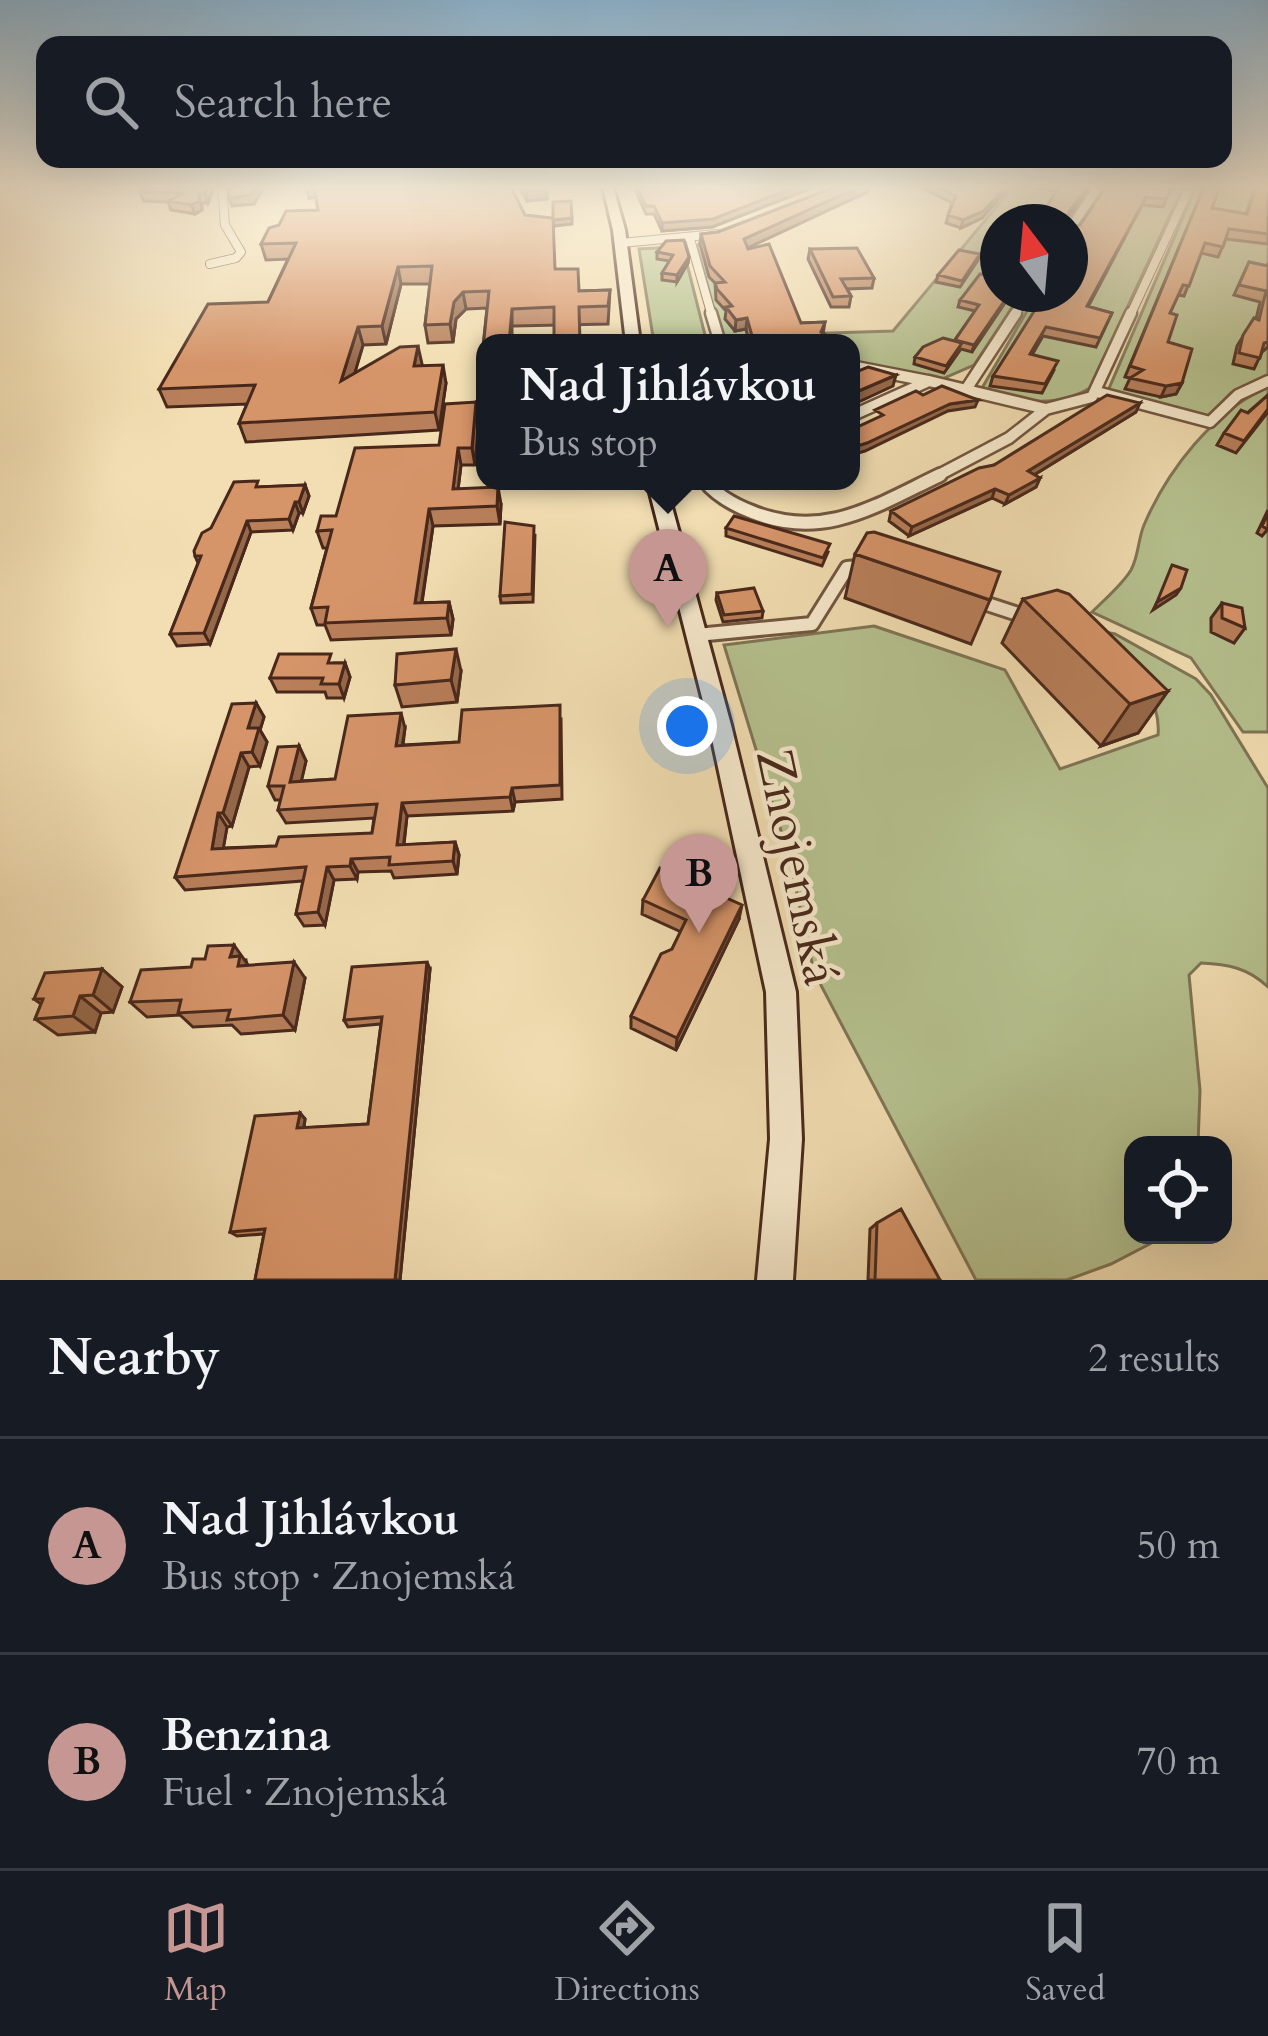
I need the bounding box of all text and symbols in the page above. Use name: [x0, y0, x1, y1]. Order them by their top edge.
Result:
search box: [36, 36, 1232, 168]
icon: search: [78, 69, 144, 135]
text: Search here: [174, 72, 392, 133]
north arrow: [980, 204, 1088, 312]
popup: [476, 334, 860, 490]
text: Nad Jihlávkou: [519, 355, 817, 416]
text: Bus stop: [519, 416, 658, 469]
pin: A: [629, 529, 707, 628]
your location: [657, 696, 717, 756]
street label: Znojemská: [738, 742, 856, 992]
pin: B: [660, 834, 738, 933]
map controls: [1124, 1136, 1232, 1244]
button: locate: [1124, 1136, 1232, 1244]
text: Nearby: [48, 1323, 220, 1393]
text: 2 results: [1088, 1332, 1220, 1385]
text: Nad Jihlávkou: [162, 1489, 459, 1550]
text: A: [72, 1519, 102, 1572]
text: 50 m: [1137, 1519, 1220, 1572]
text: Bus stop · Znojemská: [162, 1550, 515, 1603]
text: Benzina: [162, 1705, 331, 1766]
text: B: [73, 1735, 101, 1788]
text: 70 m: [1137, 1735, 1220, 1788]
text: Fuel · Znojemská: [162, 1766, 448, 1819]
tab: Map: [163, 1895, 229, 2012]
tab: Directions: [554, 1895, 700, 2012]
tab: Saved: [1025, 1895, 1105, 2012]

